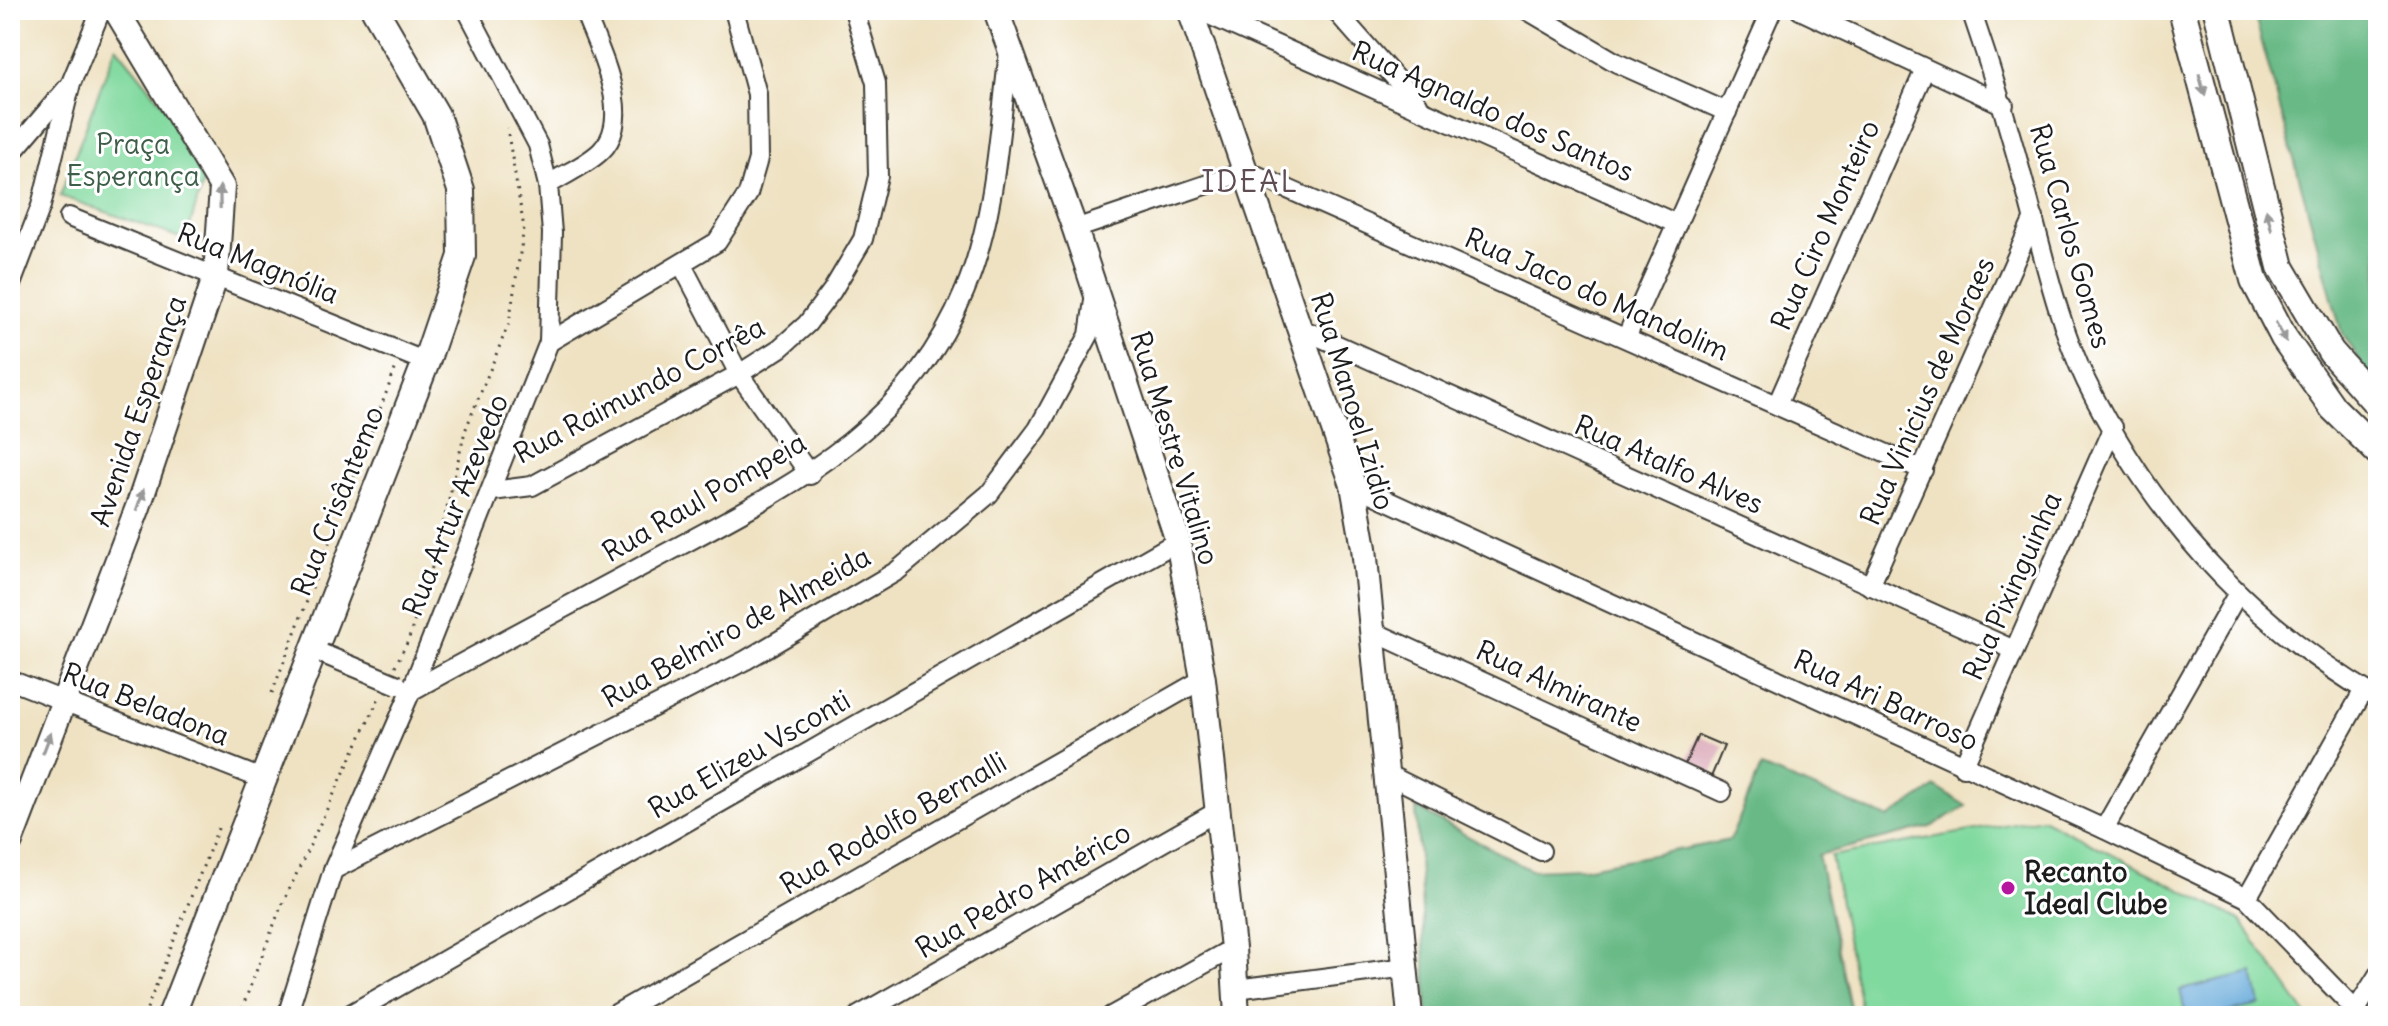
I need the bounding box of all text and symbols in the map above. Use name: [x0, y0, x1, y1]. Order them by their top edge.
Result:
street label: Rua Agnaldo dos Santos: [1347, 33, 1639, 189]
one-way arrow: [2196, 74, 2209, 98]
street label: Rua Ciro Monteiro: [1763, 114, 1887, 336]
street label: Rua Carlos Gomes: [2022, 120, 2120, 352]
park label: Praça Esperança: [66, 126, 200, 194]
district label: IDEAL: [1201, 162, 1299, 200]
one-way arrow: [214, 183, 227, 209]
one-way arrow: [2263, 207, 2275, 232]
street label: Rua Magnólia: [172, 214, 344, 312]
street label: Rua Jaco do Mandolim: [1459, 219, 1735, 369]
street label: Rua Vinicius de Moraes: [1852, 251, 2002, 531]
street label: Rua Manoel Izidio: [1303, 288, 1403, 514]
street label: Avenida Esperança: [82, 291, 194, 531]
street label: Rua Raimundo Corrêa: [507, 309, 771, 471]
one-way arrow: [2275, 320, 2288, 343]
street label: Rua Mestre Vitalino: [1122, 327, 1228, 569]
street label: Rua Artur Azevedo: [394, 389, 516, 621]
street label: Rua Crisântemo: [283, 401, 391, 601]
street label: Rua Atalfo Alves: [1569, 406, 1769, 522]
street label: Rua Raul Pompeia: [596, 424, 812, 570]
street label: Rua Pixinguinha: [1954, 486, 2070, 686]
one-way arrow: [135, 488, 147, 512]
street label: Rua Belmiro de Almeida: [595, 538, 877, 716]
street label: Rua Almirante: [1470, 632, 1648, 740]
street label: Rua Ari Barroso: [1788, 641, 1984, 759]
street label: Rua Beladona: [57, 654, 235, 754]
street label: Rua Elizeu Vsconti: [642, 682, 856, 826]
one-way arrow: [41, 730, 54, 754]
street label: Rua Rodolfo Bernalli: [773, 744, 1013, 902]
street label: Rua Pedro Américo: [909, 814, 1137, 966]
place label: Recanto Ideal Clube: [2024, 854, 2168, 922]
marker: Recanto Ideal Clube: [1999, 879, 2017, 897]

